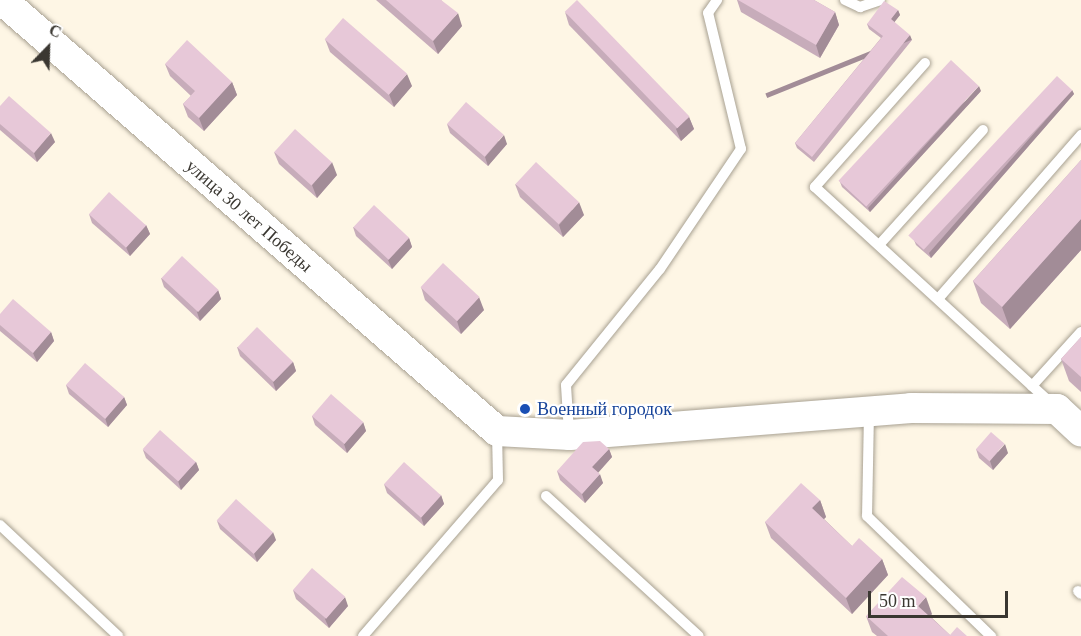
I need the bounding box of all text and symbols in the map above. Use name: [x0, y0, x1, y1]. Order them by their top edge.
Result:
north arrow: [18, 18, 78, 78]
text: С: [47, 21, 64, 41]
street label: улица 30 лет Победы: [181, 155, 317, 277]
place label: Военный городок: [537, 398, 672, 420]
marker: Военный городок: [518, 402, 532, 416]
scale bar: [871, 579, 1010, 617]
text: 50 m: [879, 591, 916, 611]

